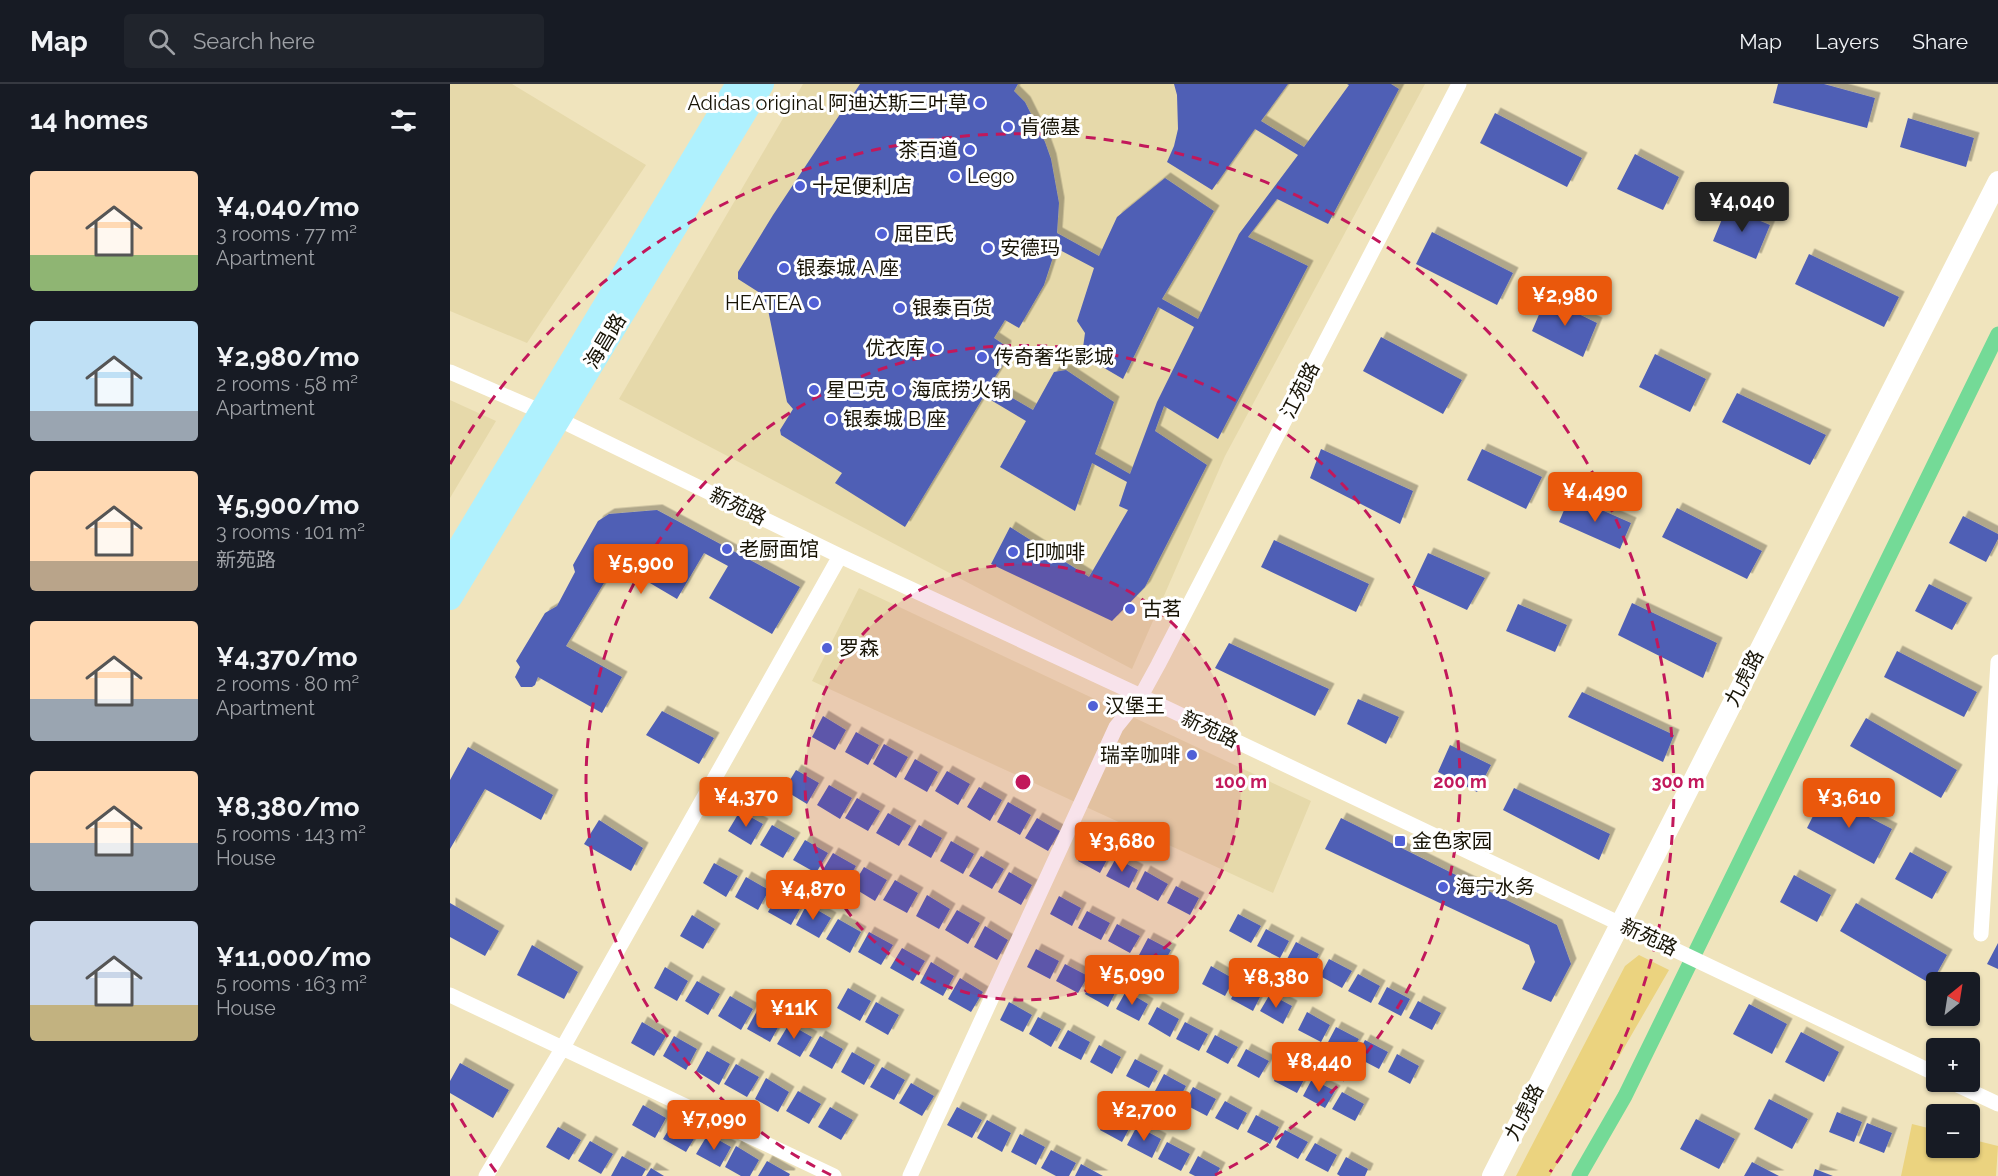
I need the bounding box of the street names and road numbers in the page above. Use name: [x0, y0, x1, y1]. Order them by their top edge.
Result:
street label: 海昌路: [579, 309, 631, 373]
street label: 江苑路: [1276, 358, 1324, 422]
street label: 新苑路: [706, 482, 770, 530]
street label: 九虎路: [1720, 646, 1768, 710]
street label: 新苑路: [1178, 705, 1242, 753]
street label: 新苑路: [1617, 913, 1681, 961]
street label: 九虎路: [1500, 1080, 1548, 1144]

